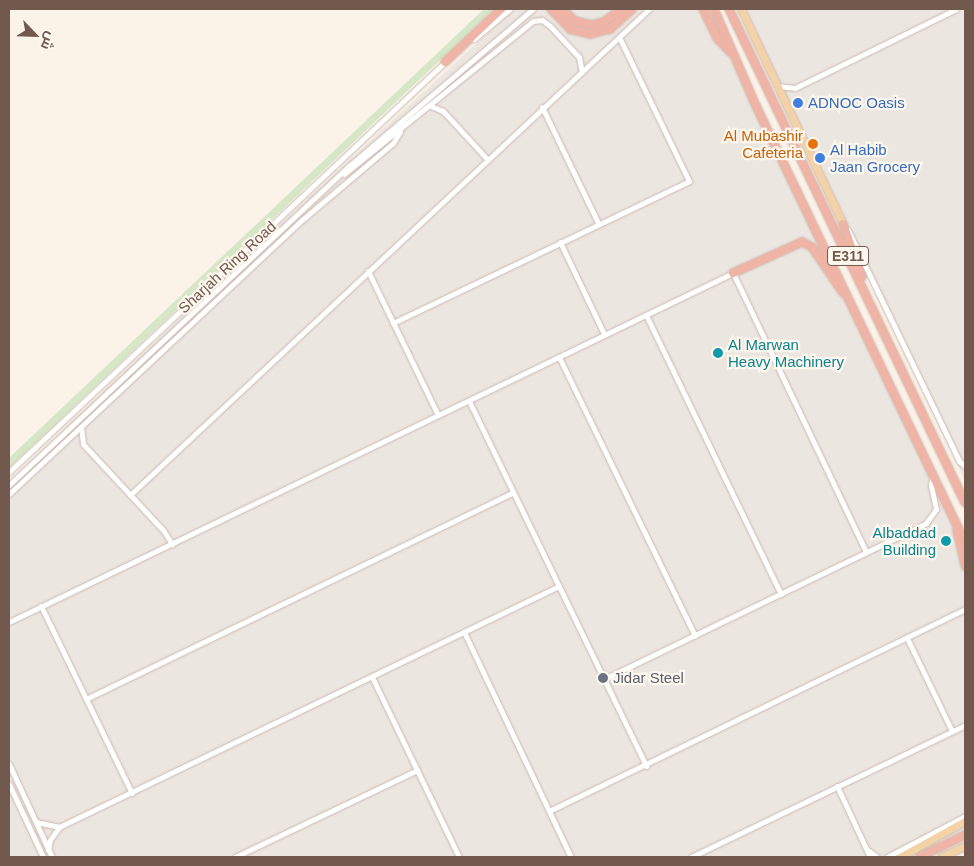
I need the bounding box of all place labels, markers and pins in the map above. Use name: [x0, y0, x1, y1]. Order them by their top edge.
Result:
place label: ADNOC Oasis: [808, 94, 905, 112]
marker: ADNOC Oasis: [792, 97, 804, 109]
place label: Al Mubashir Cafeteria: [724, 126, 803, 161]
marker: Al Mubashir Cafeteria: [807, 138, 819, 150]
place label: Al Habib Jaan Grocery: [830, 140, 920, 175]
marker: Al Habib Jaan Grocery: [814, 152, 826, 164]
place label: Al Marwan Heavy Machinery: [728, 335, 844, 370]
marker: Al Marwan Heavy Machinery: [712, 347, 724, 359]
place label: Albaddad Building: [873, 523, 936, 558]
marker: Albaddad Building: [940, 535, 952, 547]
place label: Jidar Steel: [613, 669, 684, 687]
marker: Jidar Steel: [597, 672, 609, 684]

